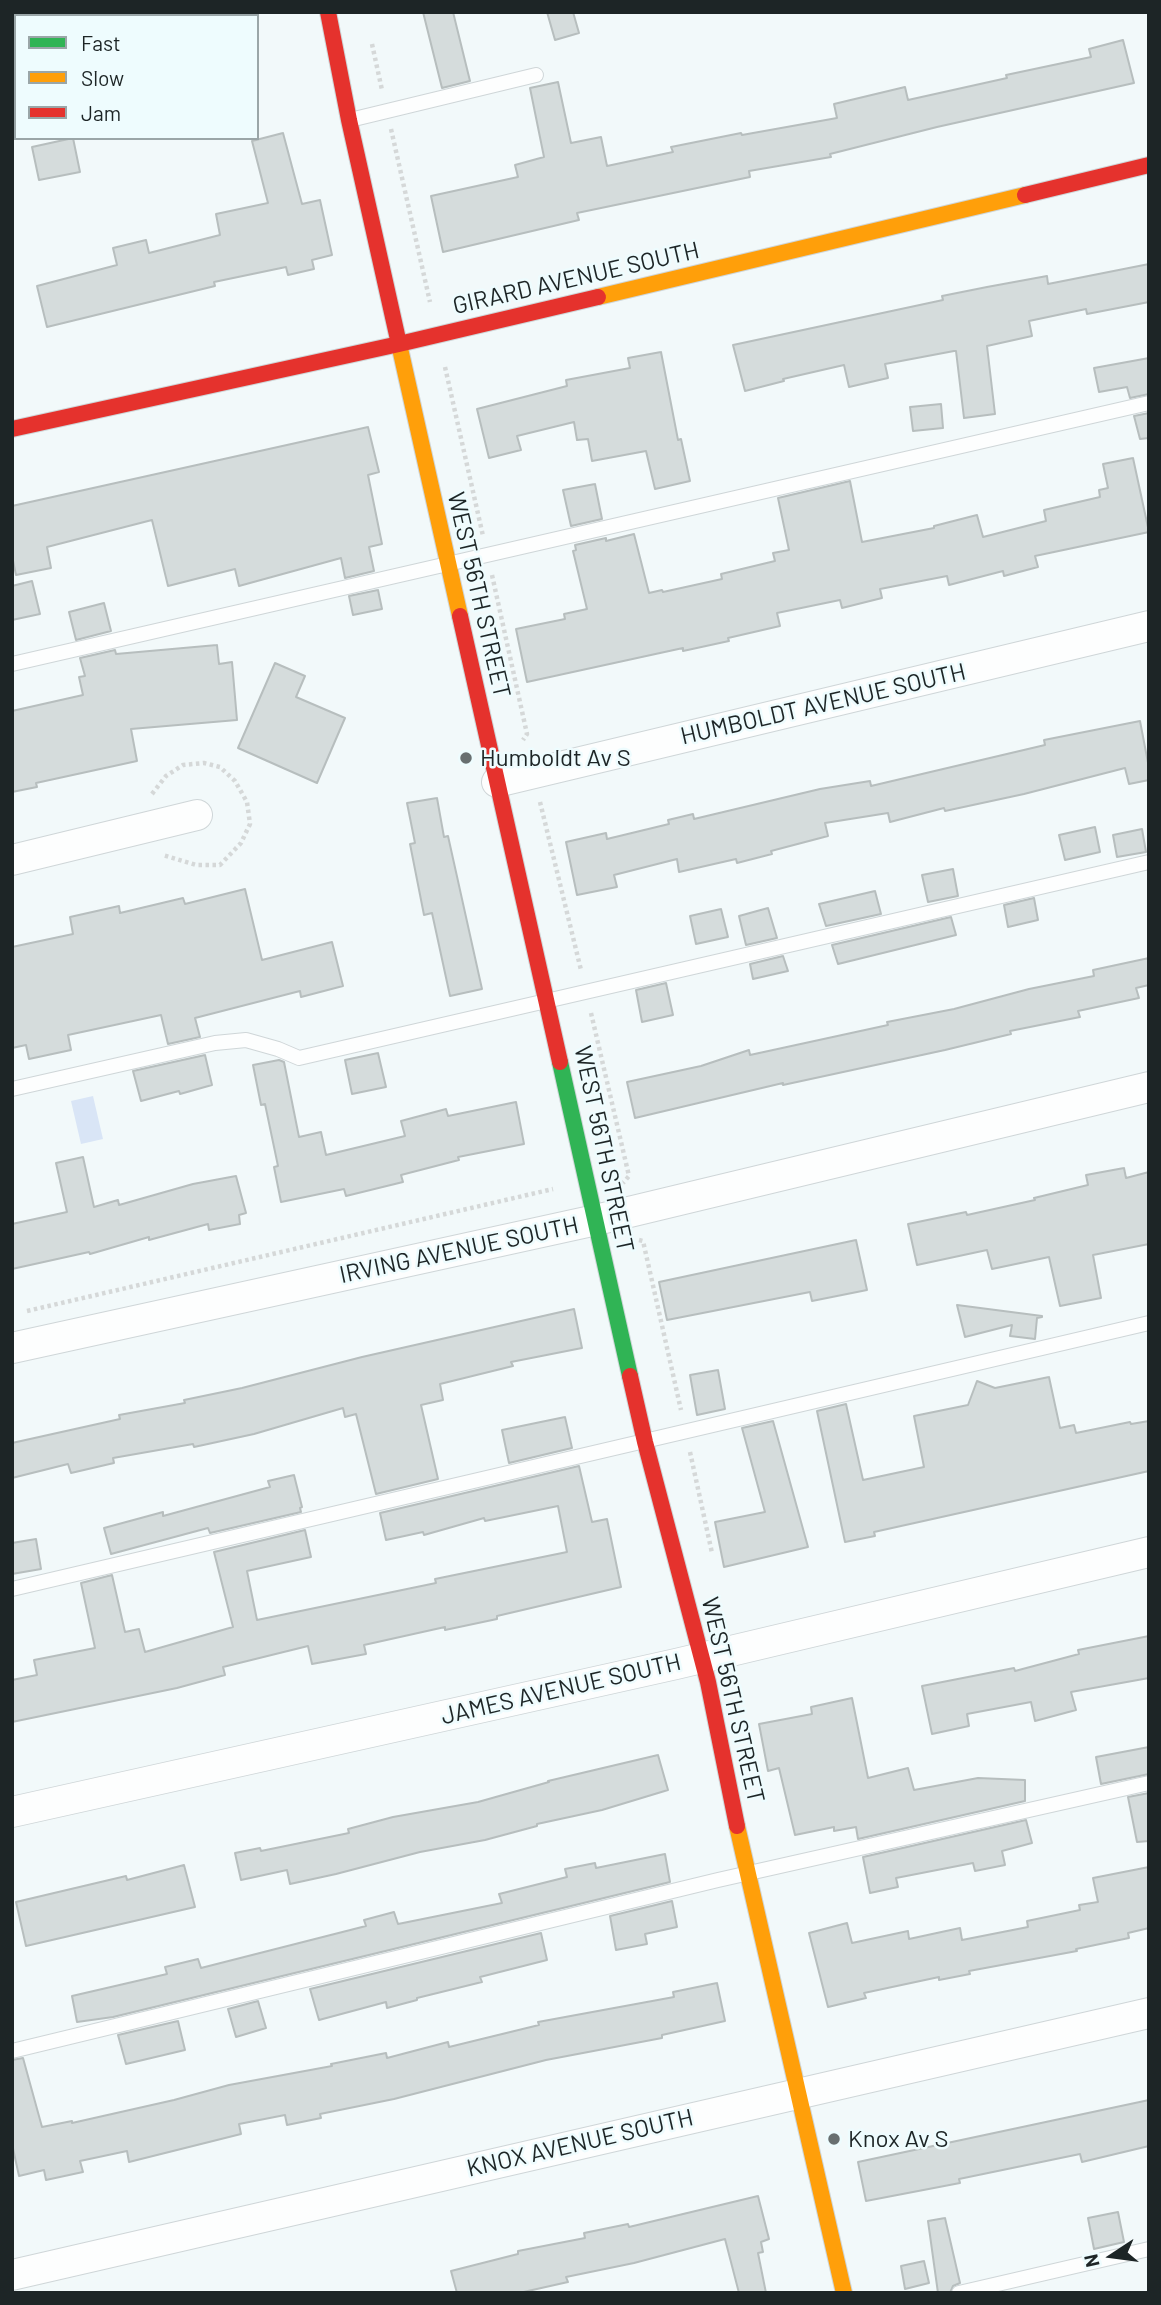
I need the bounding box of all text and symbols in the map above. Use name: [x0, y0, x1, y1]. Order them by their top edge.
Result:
legend: [14, 14, 259, 140]
text: Fast: [81, 30, 121, 55]
text: Slow: [81, 65, 124, 90]
text: Jam: [81, 100, 121, 125]
street label: GIRARD AVENUE SOUTH: [450, 236, 702, 320]
street label: WEST 56TH STREET: [441, 489, 517, 701]
street label: HUMBOLDT AVENUE SOUTH: [678, 657, 968, 751]
place label: Humboldt Av S: [480, 744, 631, 772]
marker: Humboldt Av S: [458, 750, 474, 766]
street label: WEST 56TH STREET: [568, 1043, 640, 1255]
street label: IRVING AVENUE SOUTH: [337, 1211, 581, 1289]
street label: WEST 56TH STREET: [695, 1594, 771, 1806]
street label: JAMES AVENUE SOUTH: [438, 1647, 684, 1731]
street label: KNOX AVENUE SOUTH: [464, 2103, 696, 2183]
place label: Knox Av S: [848, 2125, 949, 2153]
marker: Knox Av S: [826, 2131, 842, 2147]
north arrow: [1077, 2221, 1147, 2291]
text: N: [1078, 2252, 1104, 2270]

